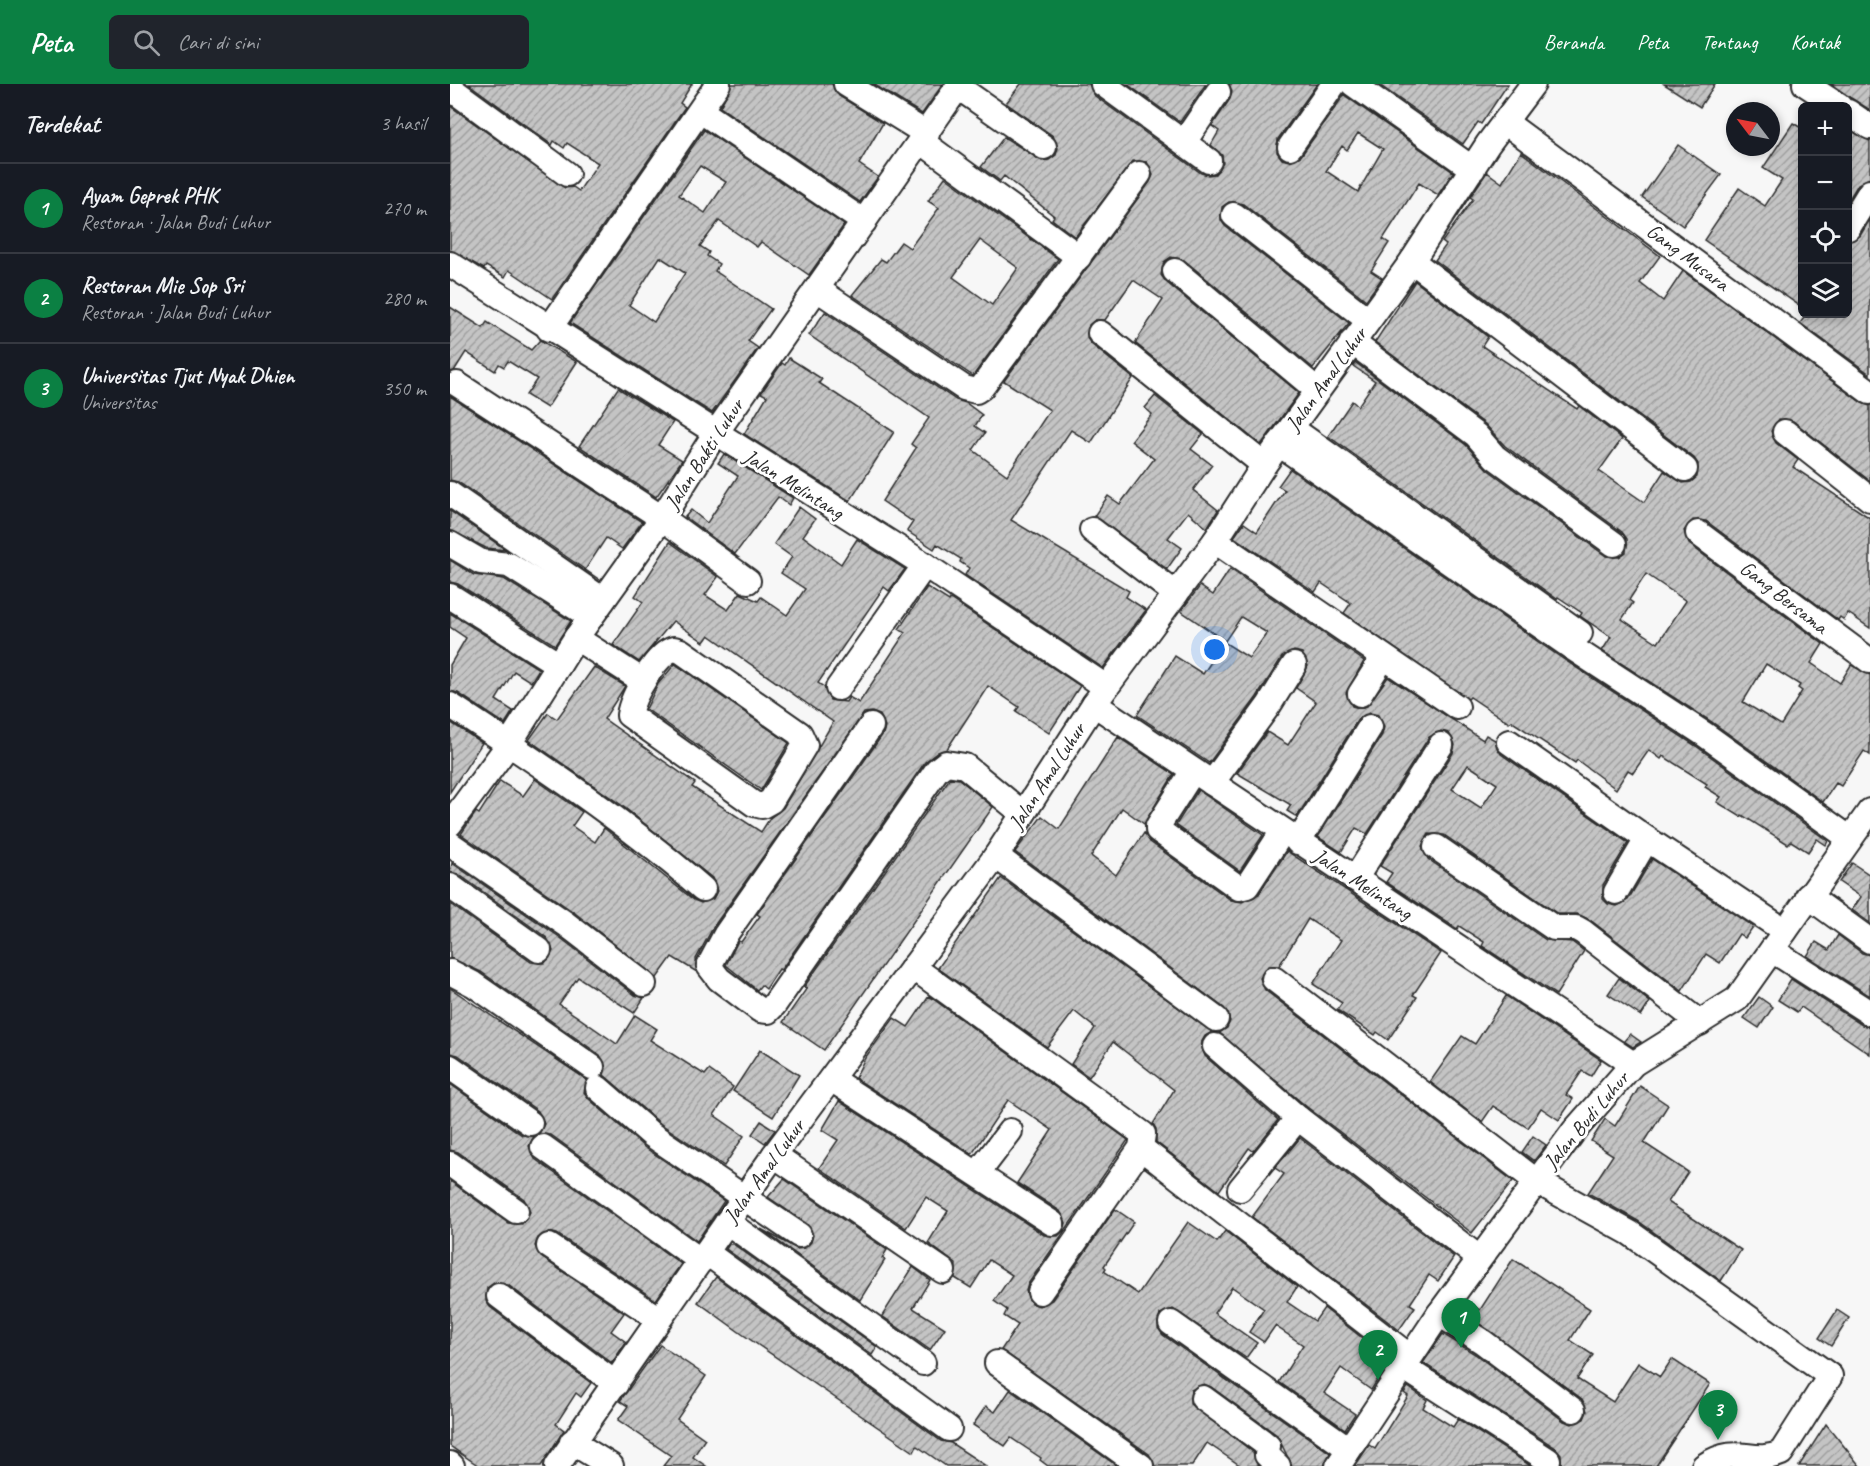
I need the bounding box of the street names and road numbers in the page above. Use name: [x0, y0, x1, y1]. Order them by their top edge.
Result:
street label: Gang Musara: [1642, 218, 1736, 298]
street label: Jalan Amal Luhur: [1279, 321, 1373, 437]
street label: Jalan Bakti Luhur: [658, 393, 750, 515]
street label: Jalan Melintang: [738, 442, 850, 526]
street label: Gang Bersama: [1735, 555, 1835, 640]
street label: Jalan Amal Luhur: [1002, 716, 1092, 835]
street label: Jalan Melintang: [1308, 842, 1419, 927]
street label: Jalan Budi Luhur: [1537, 1065, 1635, 1175]
street label: Jalan Amal Luhur: [717, 1113, 811, 1229]

